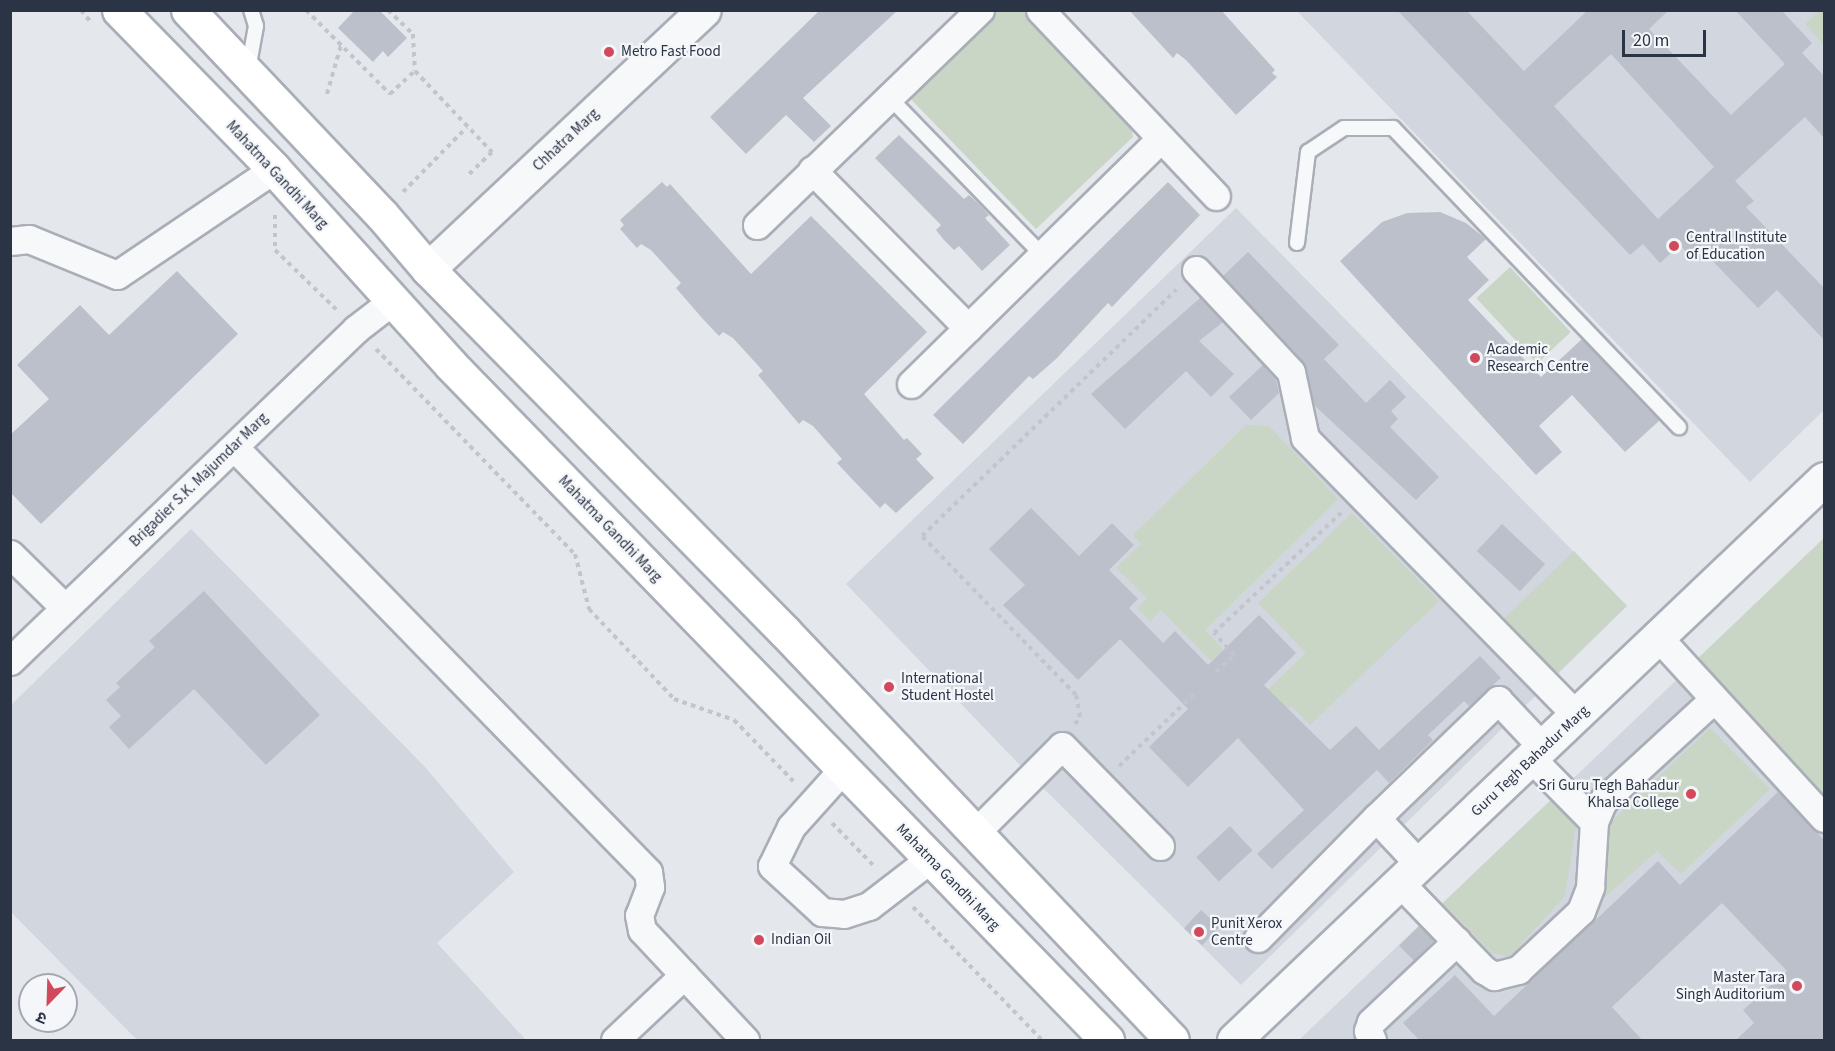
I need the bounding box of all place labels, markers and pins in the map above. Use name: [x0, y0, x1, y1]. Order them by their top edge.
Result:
place label: Metro Fast Food: [621, 43, 721, 61]
marker: Metro Fast Food: [602, 45, 616, 59]
place label: Central Institute of Education: [1686, 228, 1787, 263]
marker: Central Institute of Education: [1667, 239, 1681, 253]
place label: Academic Research Centre: [1487, 340, 1589, 375]
marker: Academic Research Centre: [1468, 351, 1482, 365]
place label: International Student Hostel: [901, 669, 994, 704]
marker: International Student Hostel: [882, 680, 896, 694]
place label: Sri Guru Tegh Bahadur Khalsa College: [1538, 776, 1679, 811]
marker: Sri Guru Tegh Bahadur Khalsa College: [1684, 787, 1698, 801]
place label: Punit Xerox Centre: [1211, 914, 1282, 949]
marker: Punit Xerox Centre: [1192, 925, 1206, 939]
place label: Indian Oil: [771, 931, 831, 949]
marker: Indian Oil: [752, 933, 766, 947]
place label: Master Tara Singh Auditorium: [1676, 968, 1785, 1003]
marker: Master Tara Singh Auditorium: [1790, 979, 1804, 993]

